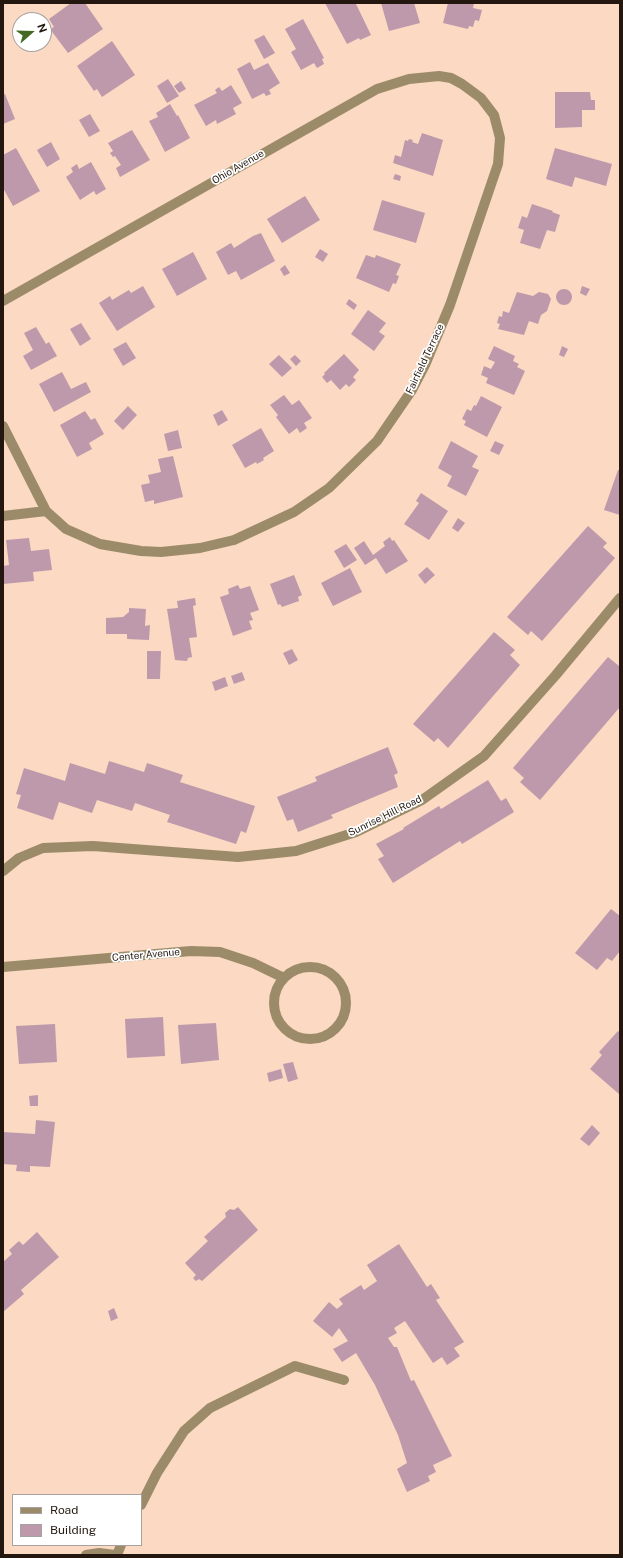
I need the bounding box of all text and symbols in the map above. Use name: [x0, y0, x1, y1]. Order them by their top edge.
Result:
north arrow: [12, 12, 52, 52]
text: N: [35, 22, 49, 34]
street label: Ohio Avenue: [210, 147, 266, 187]
street label: Fairfield Terrace: [403, 322, 447, 396]
street label: Sunrise Hill Road: [346, 793, 424, 839]
street label: Center Avenue: [112, 946, 180, 964]
legend: [12, 1494, 142, 1546]
text: Road: [50, 1503, 78, 1517]
text: Building: [50, 1523, 96, 1537]

